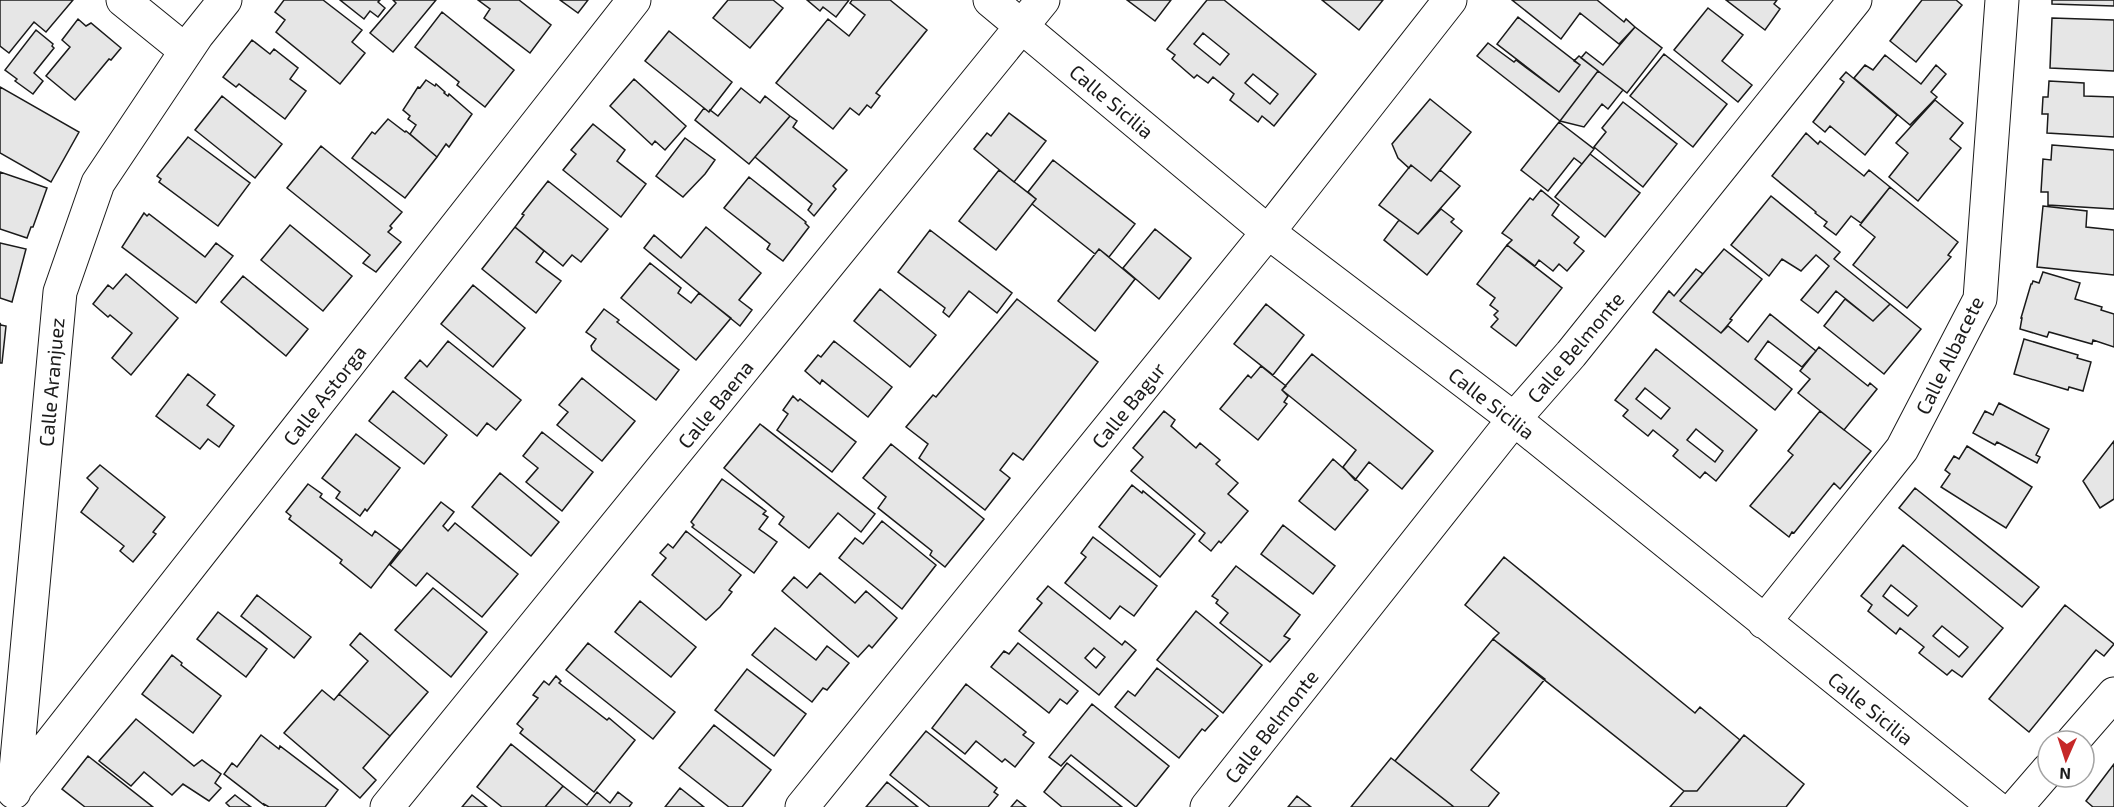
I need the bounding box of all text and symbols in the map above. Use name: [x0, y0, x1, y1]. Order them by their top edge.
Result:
street label: Calle Sicilia: [1065, 59, 1159, 143]
street label: Calle Belmonte: [1522, 287, 1628, 407]
street label: Calle Albacete: [1910, 292, 1988, 418]
street label: Calle Aranjuez: [33, 317, 69, 447]
street label: Calle Astorga: [277, 340, 371, 450]
street label: Calle Baena: [672, 355, 758, 453]
street label: Calle Bagur: [1086, 357, 1170, 453]
street label: Calle Sicilia: [1444, 362, 1540, 444]
street label: Calle Belmonte: [1219, 664, 1323, 788]
street label: Calle Sicilia: [1824, 666, 1918, 750]
north arrow: [2036, 729, 2096, 789]
text: N: [2059, 765, 2071, 784]

